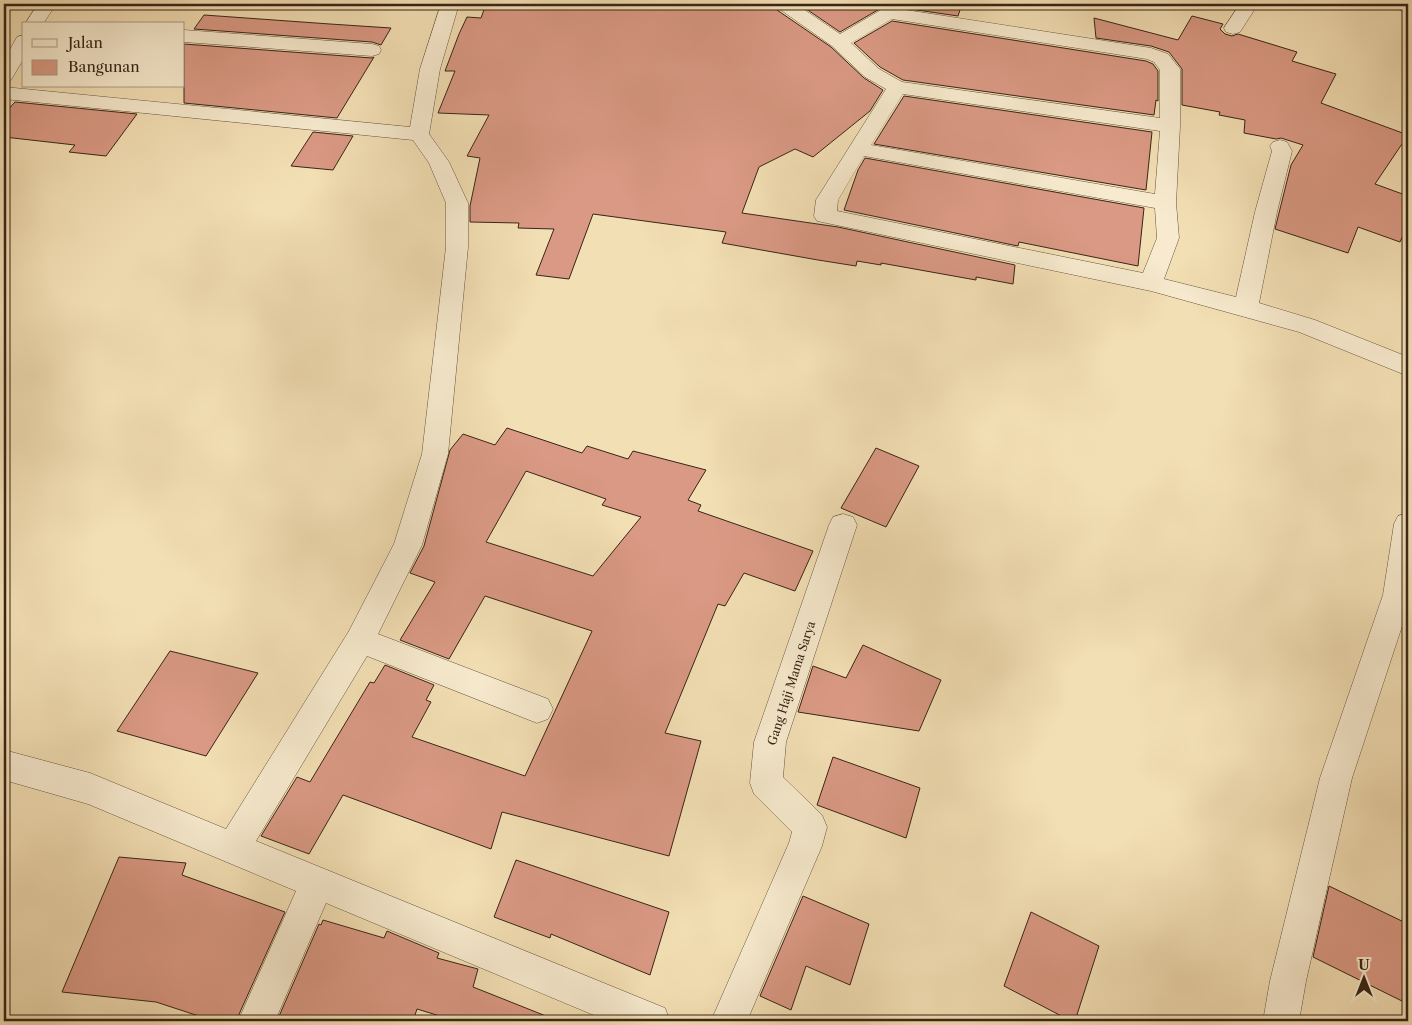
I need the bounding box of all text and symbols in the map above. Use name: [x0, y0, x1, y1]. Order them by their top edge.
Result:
legend: [22, 22, 185, 88]
text: Jalan: [66, 33, 103, 52]
text: Bangunan: [68, 57, 140, 76]
street label: Gang Haji Mama Sarya: [764, 618, 818, 747]
north arrow: [1340, 952, 1390, 1002]
text: U: [1358, 956, 1370, 974]

